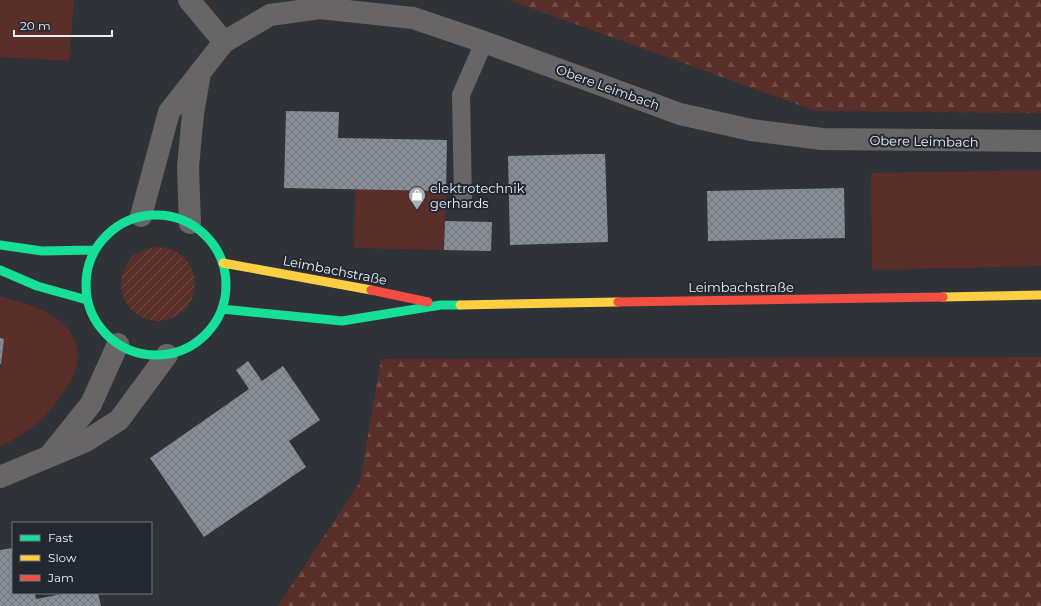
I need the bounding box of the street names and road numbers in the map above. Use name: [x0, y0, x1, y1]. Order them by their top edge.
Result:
street label: Obere Leimbach: [554, 61, 662, 113]
street label: Obere Leimbach: [869, 132, 979, 150]
street label: Leimbachstraße: [282, 252, 389, 288]
street label: Leimbachstraße: [688, 279, 794, 295]

